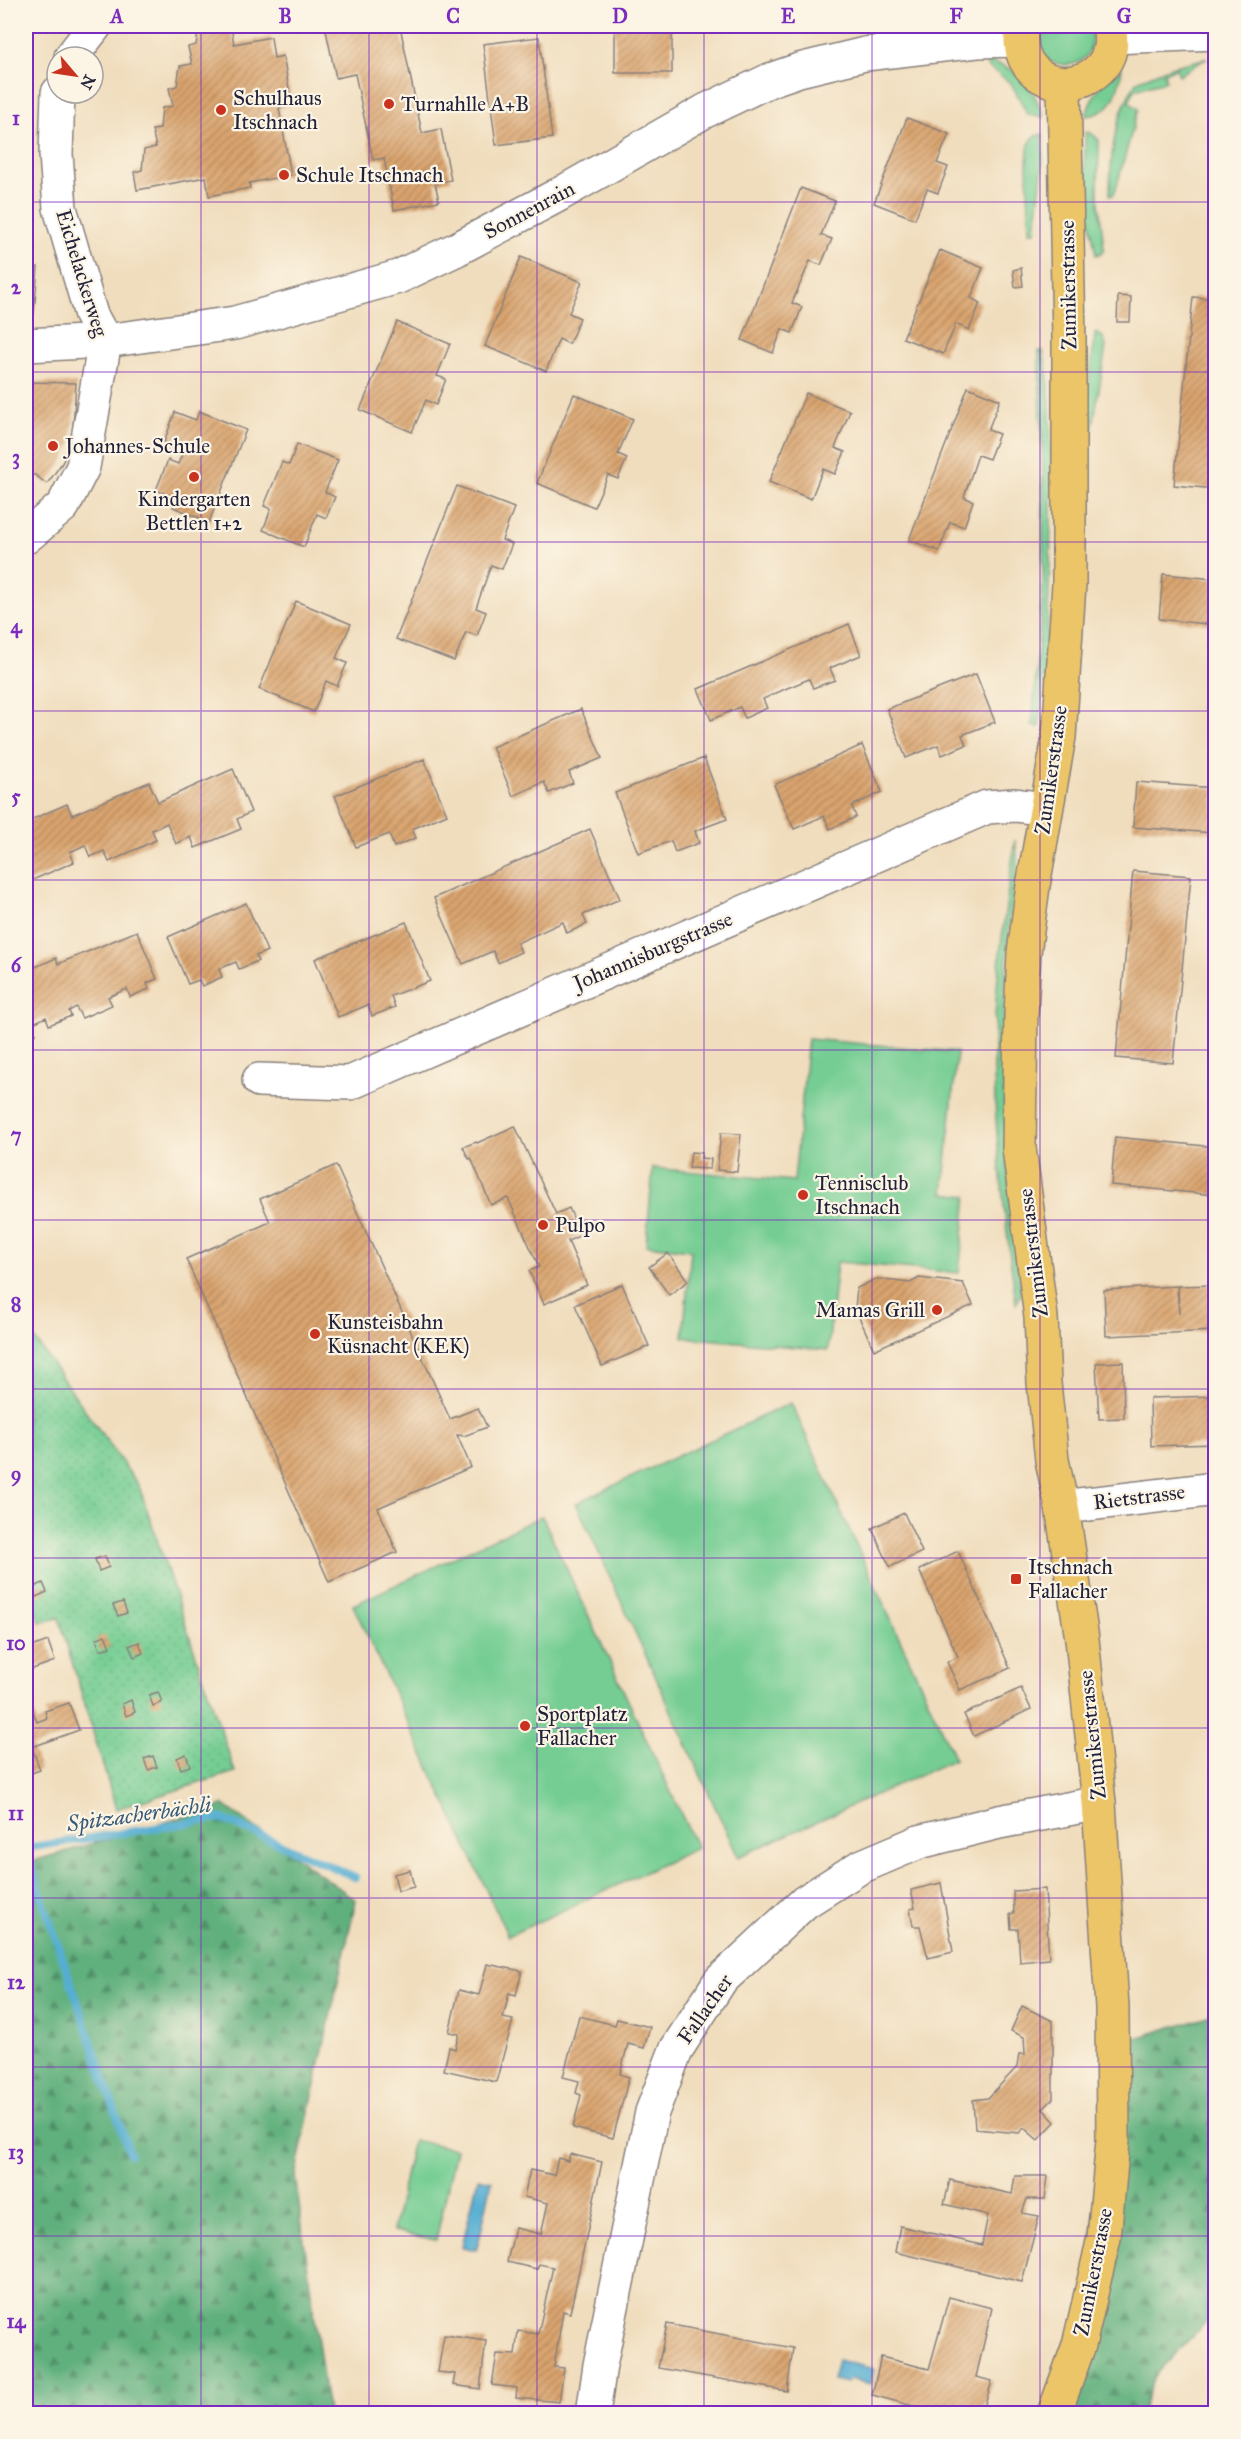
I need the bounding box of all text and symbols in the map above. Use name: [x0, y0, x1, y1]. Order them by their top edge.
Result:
text: A: [108, 4, 124, 28]
text: B: [278, 4, 292, 28]
text: C: [446, 4, 460, 28]
text: D: [612, 4, 628, 28]
text: E: [781, 4, 796, 28]
text: F: [949, 4, 963, 28]
text: G: [1117, 4, 1132, 28]
north arrow: [45, 45, 105, 105]
text: N: [76, 71, 99, 93]
place label: Schulhaus Itschnach: [233, 85, 322, 135]
place label: Turnahlle A+B: [401, 91, 529, 117]
marker: Turnahlle A+B: [382, 97, 396, 111]
marker: Schulhaus Itschnach: [214, 103, 228, 117]
text: 1: [12, 106, 20, 130]
place label: Schule Itschnach: [296, 162, 444, 188]
marker: Schule Itschnach: [277, 168, 291, 182]
street label: Sonnenrain: [479, 175, 579, 245]
street label: Eichelackerweg: [50, 206, 114, 340]
street label: Zumikerstrasse: [1054, 220, 1082, 350]
text: 2: [11, 275, 22, 299]
place label: Johannes-Schule: [63, 433, 210, 459]
marker: Johannes-Schule: [46, 439, 60, 453]
text: 3: [12, 445, 20, 470]
marker: Kindergarten Bettlen 1+2: [187, 470, 201, 484]
place label: Kindergarten Bettlen 1+2: [137, 486, 251, 536]
text: 4: [10, 614, 22, 639]
street label: Zumikerstrasse: [1029, 704, 1073, 836]
text: 5: [11, 784, 21, 808]
street label: Johannisburgstrasse: [568, 906, 737, 997]
text: 6: [11, 953, 23, 977]
text: 7: [11, 1123, 22, 1147]
place label: Tennisclub Itschnach: [815, 1170, 908, 1220]
street label: Zumikerstrasse: [1012, 1187, 1054, 1319]
marker: Tennisclub Itschnach: [796, 1188, 810, 1202]
place label: Pulpo: [555, 1212, 605, 1238]
marker: Pulpo: [536, 1218, 550, 1232]
text: 8: [11, 1292, 21, 1316]
place label: Mamas Grill: [815, 1297, 925, 1323]
marker: Mamas Grill: [930, 1303, 944, 1317]
place label: Kunsteisbahn Küsnacht (KEK): [327, 1309, 470, 1359]
marker: Kunsteisbahn Küsnacht (KEK): [308, 1327, 322, 1341]
text: 9: [11, 1462, 21, 1487]
street label: Rietstrasse: [1091, 1478, 1187, 1516]
place label: Itschnach Fallacher: [1028, 1554, 1113, 1604]
marker: Itschnach Fallacher: [1009, 1572, 1023, 1586]
text: 10: [6, 1631, 26, 1655]
street label: Zumikerstrasse: [1072, 1669, 1112, 1801]
place label: Sportplatz Fallacher: [537, 1701, 628, 1751]
marker: Sportplatz Fallacher: [518, 1719, 532, 1733]
water label: Spitzacherbächli: [64, 1790, 214, 1838]
text: 11: [8, 1801, 24, 1825]
street label: Fallacher: [672, 1969, 738, 2049]
text: 12: [7, 1970, 26, 1994]
text: 13: [8, 2140, 24, 2165]
street label: Zumikerstrasse: [1068, 2206, 1118, 2338]
text: 14: [6, 2309, 26, 2334]

